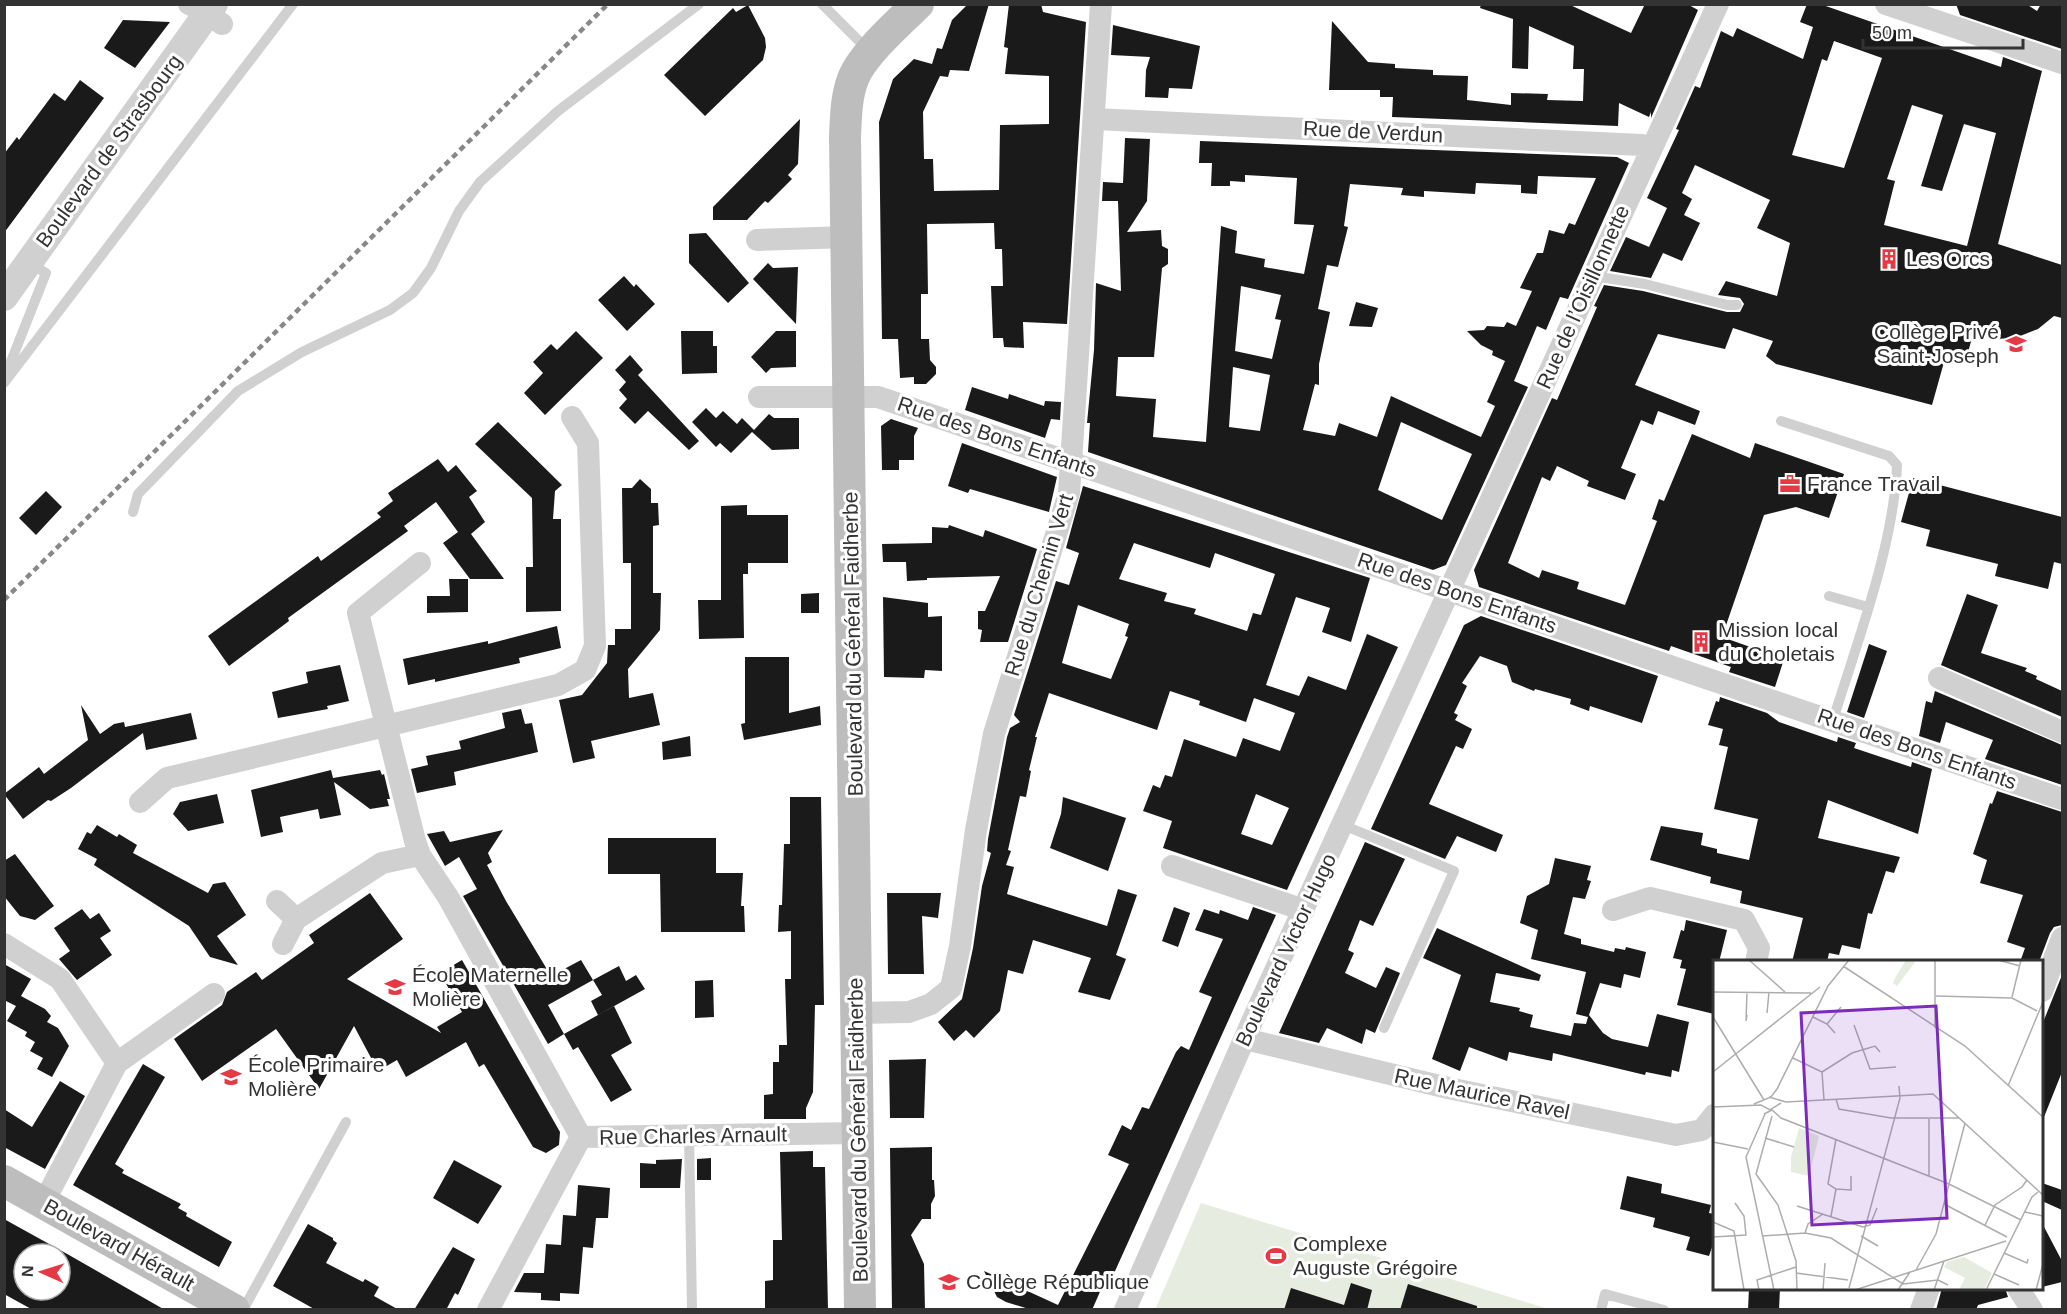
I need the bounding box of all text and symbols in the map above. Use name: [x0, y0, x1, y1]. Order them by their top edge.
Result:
scale bar: [1863, 12, 2024, 50]
text: 50 m: [1872, 23, 1912, 43]
street label: Boulevard de Strasbourg: [31, 50, 186, 251]
street label: Rue de Verdun: [1302, 116, 1444, 147]
street label: Rue de l’Oisillonnette: [1532, 201, 1633, 392]
building icon: Les Orcs: [1877, 247, 1901, 271]
place label: Les Orcs: [1906, 247, 1990, 270]
place label: Collège Privé Saint-Joseph: [1874, 320, 1999, 367]
school or university icon: Collège Privé Saint-Joseph: [2004, 332, 2028, 356]
street label: Rue des Bons Enfants: [895, 392, 1100, 481]
office icon: France Travail: [1778, 472, 1802, 496]
place label: France Travail: [1807, 472, 1940, 495]
street label: Boulevard du Général Faidherbe: [838, 491, 867, 797]
street label: Rue du Chemin Vert: [1000, 491, 1077, 679]
street label: Rue des Bons Enfants: [1355, 548, 1560, 637]
place label: Mission local du Choletais: [1718, 618, 1838, 665]
building icon: Mission local du Choletais: [1689, 630, 1713, 654]
street label: Rue des Bons Enfants: [1815, 704, 2020, 793]
street label: Boulevard Victor Hugo: [1231, 850, 1340, 1050]
inset map: [1713, 960, 2043, 1290]
place label: École Maternelle Molière: [412, 963, 568, 1010]
school or university icon: École Maternelle Molière: [383, 975, 407, 999]
street label: Boulevard du Général Faidherbe: [843, 977, 872, 1283]
place label: École Primaire Molière: [248, 1053, 385, 1100]
street label: Rue Maurice Ravel: [1392, 1064, 1572, 1123]
school or university icon: École Primaire Molière: [219, 1065, 243, 1089]
street label: Rue Charles Arnault: [599, 1122, 787, 1149]
street label: Boulevard Hérault: [40, 1194, 198, 1295]
place label: Complexe Auguste Grégoire: [1293, 1232, 1458, 1279]
north arrow: [12, 1242, 72, 1302]
sports icon: Complexe Auguste Grégoire: [1264, 1244, 1288, 1268]
text: N: [19, 1265, 36, 1277]
school or university icon: Collège République: [937, 1270, 961, 1294]
place label: Collège République: [966, 1270, 1149, 1293]

